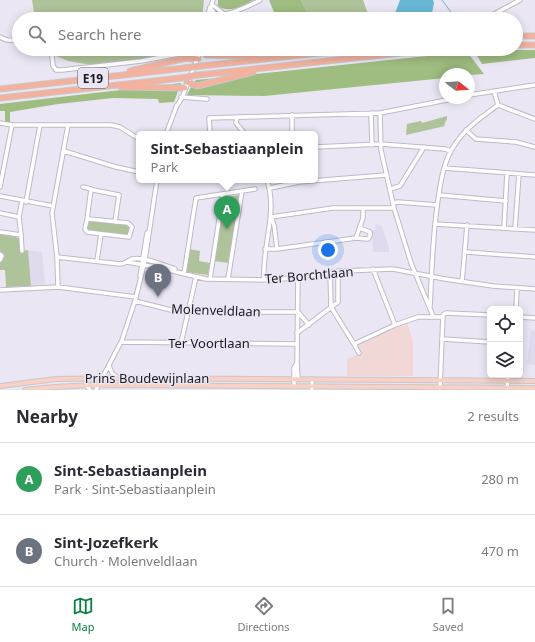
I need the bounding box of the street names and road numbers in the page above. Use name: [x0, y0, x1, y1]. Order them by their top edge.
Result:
road number: E19: [78, 68, 108, 88]
street label: Ter Borchtlaan: [264, 262, 354, 288]
street label: Molenveldlaan: [171, 299, 261, 321]
street label: Ter Voortlaan: [168, 334, 250, 352]
street label: Prins Boudewijnlaan: [85, 369, 209, 387]

